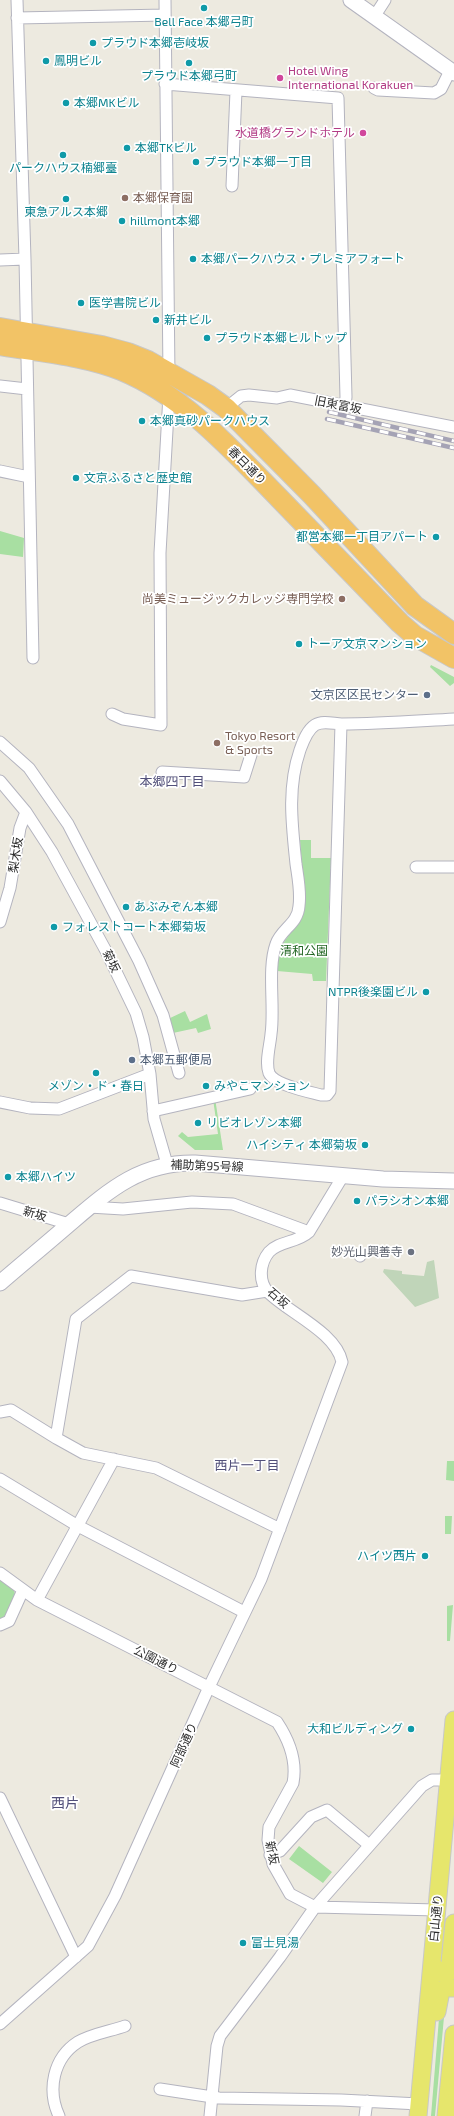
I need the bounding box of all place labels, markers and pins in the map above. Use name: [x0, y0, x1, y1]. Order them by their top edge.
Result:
marker: Bell Face 本郷弓町: [199, 3, 209, 13]
place label: Bell Face 本郷弓町: [154, 15, 254, 29]
place label: プラウド本郷壱岐坂: [101, 36, 209, 50]
marker: プラウド本郷壱岐坂: [88, 38, 98, 48]
place label: 鳳明ビル: [54, 54, 102, 68]
marker: 鳳明ビル: [41, 56, 51, 66]
marker: プラウド本郷弓町: [184, 58, 194, 68]
place label: Hotel Wing International Korakuen: [288, 64, 413, 92]
place label: プラウド本郷弓町: [141, 69, 237, 83]
marker: Hotel Wing International Korakuen: [275, 73, 285, 83]
place label: 本郷MKビル: [74, 96, 140, 110]
marker: 本郷MKビル: [61, 98, 71, 108]
place label: 水道橋グランドホテル: [235, 126, 355, 140]
marker: 水道橋グランドホテル: [358, 128, 368, 138]
place label: 本郷TKビル: [135, 141, 197, 155]
marker: 本郷TKビル: [122, 143, 132, 153]
marker: パークハウス楠郷臺: [58, 150, 68, 160]
place label: プラウド本郷一丁目: [204, 155, 312, 169]
marker: プラウド本郷一丁目: [191, 157, 201, 167]
place label: パークハウス楠郷臺: [9, 161, 117, 175]
place label: 本郷保育園: [133, 191, 193, 205]
marker: 本郷保育園: [120, 193, 130, 203]
marker: 東急アルス本郷: [61, 194, 71, 204]
place label: 東急アルス本郷: [24, 205, 108, 219]
place label: hillmont本郷: [130, 214, 200, 228]
marker: hillmont本郷: [117, 216, 127, 226]
place label: 本郷パークハウス・プレミアフォート: [201, 252, 405, 266]
marker: 本郷パークハウス・プレミアフォート: [188, 254, 198, 264]
place label: 医学書院ビル: [89, 296, 161, 310]
marker: 医学書院ビル: [76, 298, 86, 308]
place label: 新井ビル: [164, 313, 212, 327]
marker: 新井ビル: [151, 315, 161, 325]
place label: プラウド本郷ヒルトップ: [215, 331, 347, 345]
marker: プラウド本郷ヒルトップ: [202, 333, 212, 343]
place label: 本郷真砂パークハウス: [150, 414, 270, 428]
marker: 本郷真砂パークハウス: [137, 416, 147, 426]
place label: 文京ふるさと歴史館: [84, 471, 192, 485]
marker: 文京ふるさと歴史館: [71, 473, 81, 483]
place label: 都営本郷一丁目アパート: [296, 530, 428, 544]
marker: 都営本郷一丁目アパート: [431, 532, 441, 542]
place label: 尚美ミュージックカレッジ専門学校: [142, 592, 334, 606]
marker: 尚美ミュージックカレッジ専門学校: [337, 594, 347, 604]
place label: トーア文京マンション: [307, 637, 427, 651]
marker: トーア文京マンション: [294, 639, 304, 649]
place label: 文京区区民センター: [311, 688, 419, 702]
marker: 文京区区民センター: [422, 690, 432, 700]
place label: Tokyo Resort & Sports: [225, 729, 295, 757]
marker: Tokyo Resort & Sports: [212, 738, 222, 748]
place label: あぶみぞん本郷: [134, 900, 218, 914]
marker: あぶみぞん本郷: [121, 902, 131, 912]
place label: フォレストコート本郷菊坂: [62, 920, 206, 934]
marker: フォレストコート本郷菊坂: [49, 922, 59, 932]
place label: NTPR後楽園ビル: [328, 985, 418, 999]
marker: NTPR後楽園ビル: [421, 987, 431, 997]
place label: 本郷五郵便局: [140, 1053, 212, 1067]
marker: 本郷五郵便局: [127, 1055, 137, 1065]
marker: メゾン・ド・春日: [91, 1068, 101, 1078]
place label: メゾン・ド・春日: [48, 1079, 144, 1093]
place label: みやこマンション: [214, 1079, 310, 1093]
marker: みやこマンション: [201, 1081, 211, 1091]
place label: リビオレゾン本郷: [206, 1116, 302, 1130]
marker: リビオレゾン本郷: [193, 1118, 203, 1128]
place label: ハイシティ 本郷菊坂: [246, 1138, 357, 1152]
marker: ハイシティ 本郷菊坂: [360, 1140, 370, 1150]
place label: 本郷ハイツ: [16, 1170, 76, 1184]
marker: 本郷ハイツ: [3, 1172, 13, 1182]
place label: パラシオン本郷: [365, 1194, 449, 1208]
marker: パラシオン本郷: [352, 1196, 362, 1206]
place label: 妙光山興善寺: [331, 1245, 403, 1259]
marker: 妙光山興善寺: [406, 1247, 416, 1257]
place label: ハイツ西片: [357, 1549, 417, 1563]
marker: ハイツ西片: [420, 1551, 430, 1561]
place label: 大和ビルディング: [307, 1722, 403, 1736]
marker: 大和ビルディング: [406, 1724, 416, 1734]
place label: 富士見湯: [251, 1936, 299, 1950]
marker: 富士見湯: [238, 1938, 248, 1948]

